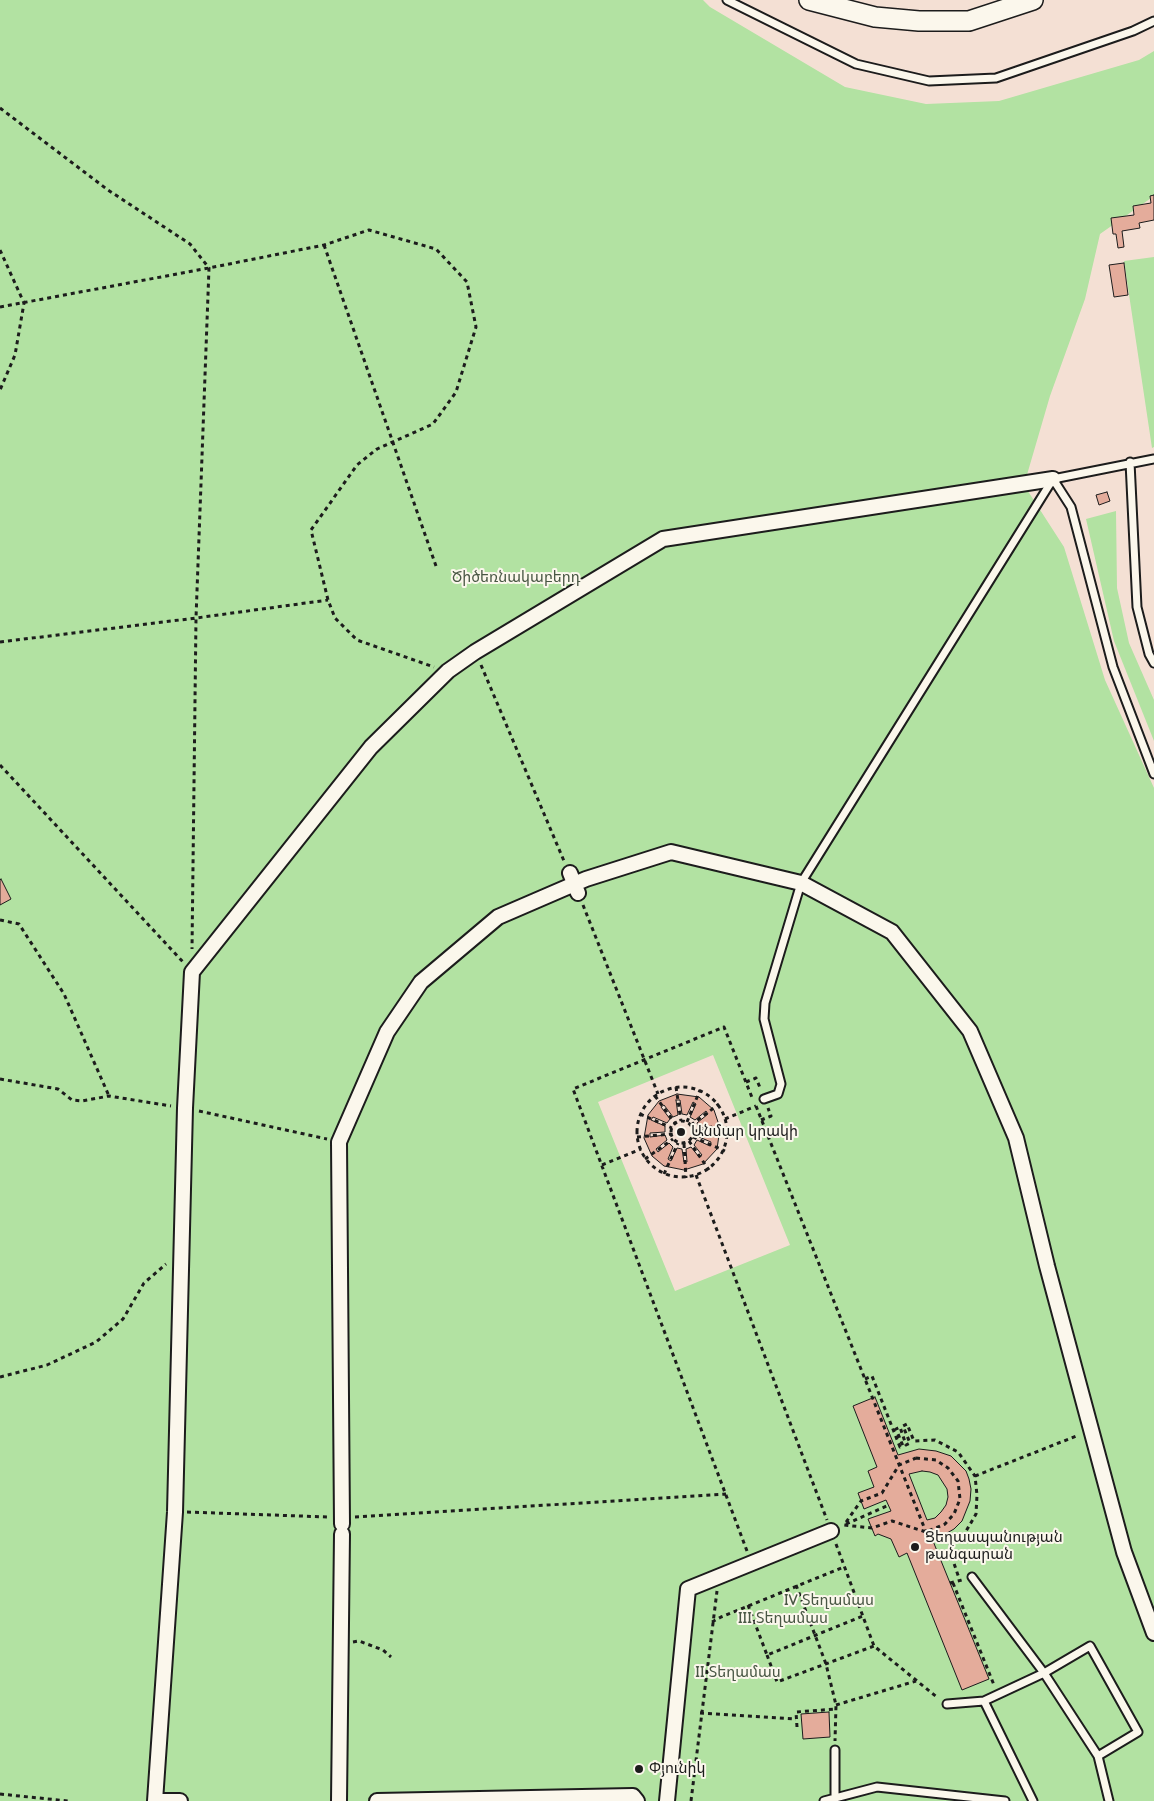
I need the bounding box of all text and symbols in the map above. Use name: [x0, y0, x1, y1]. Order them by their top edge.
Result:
park label: Ծիծեռնակաբերդ: [452, 569, 580, 587]
place label: Անմար կրակի: [691, 1123, 798, 1141]
marker: Անմար կրակի: [675, 1126, 687, 1138]
place label: Ցեղասպանության թանգարան: [925, 1529, 1063, 1564]
marker: Ցեղասպանության թանգարան: [909, 1541, 921, 1553]
park label: IV Տեղամաս: [784, 1592, 874, 1610]
park label: III Տեղամաս: [738, 1610, 828, 1628]
park label: II Տեղամաս: [695, 1664, 781, 1682]
place label: Փյունիկ: [649, 1760, 705, 1778]
marker: Փյունիկ: [633, 1763, 645, 1775]

